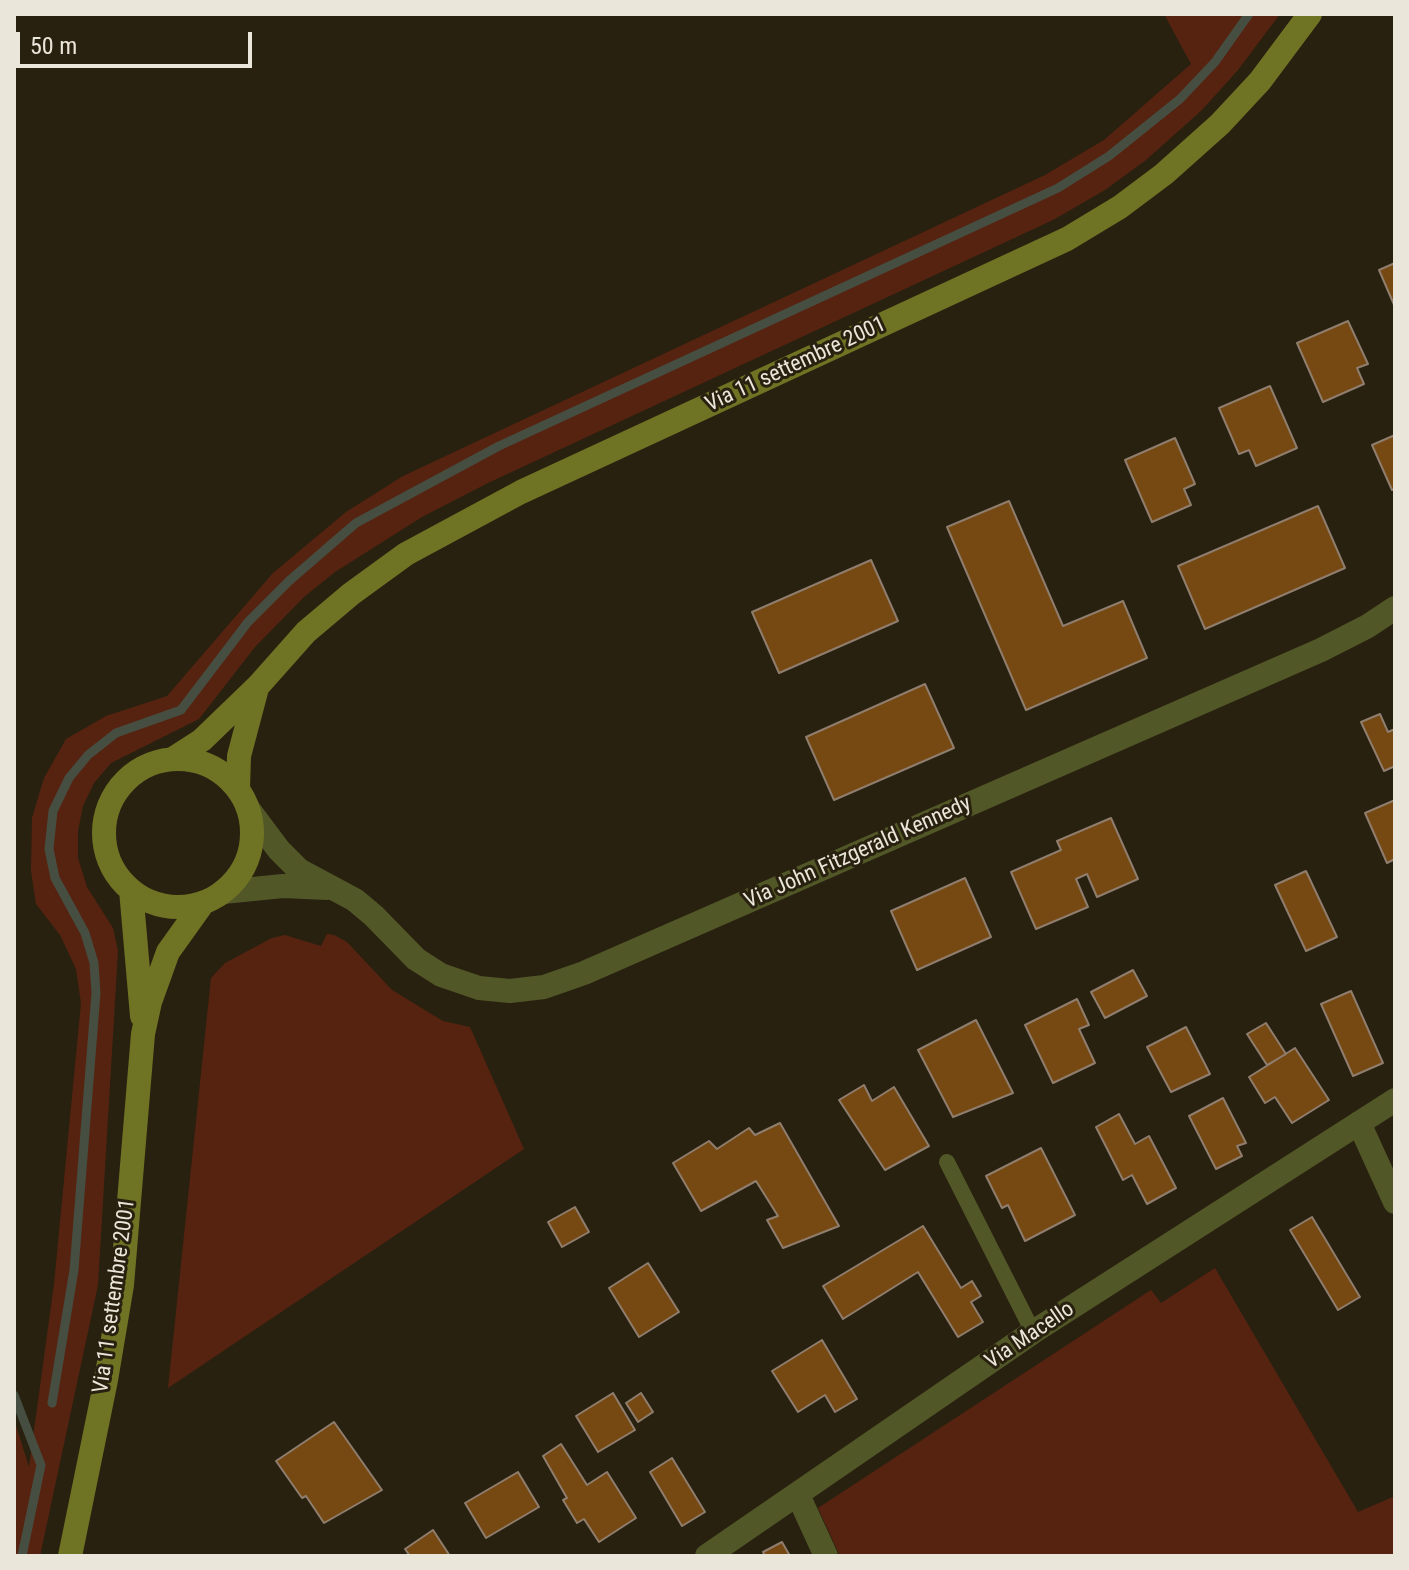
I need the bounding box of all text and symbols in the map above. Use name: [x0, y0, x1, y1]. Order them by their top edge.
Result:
scale bar: [20, 16, 256, 66]
text: 50 m: [30, 32, 77, 60]
street label: Via 11 settembre 2001: [702, 312, 890, 418]
street label: Via John Fitzgerald Kennedy: [741, 791, 975, 915]
street label: Via 11 settembre 2001: [88, 1197, 142, 1395]
street label: Via Macello: [980, 1297, 1080, 1375]

